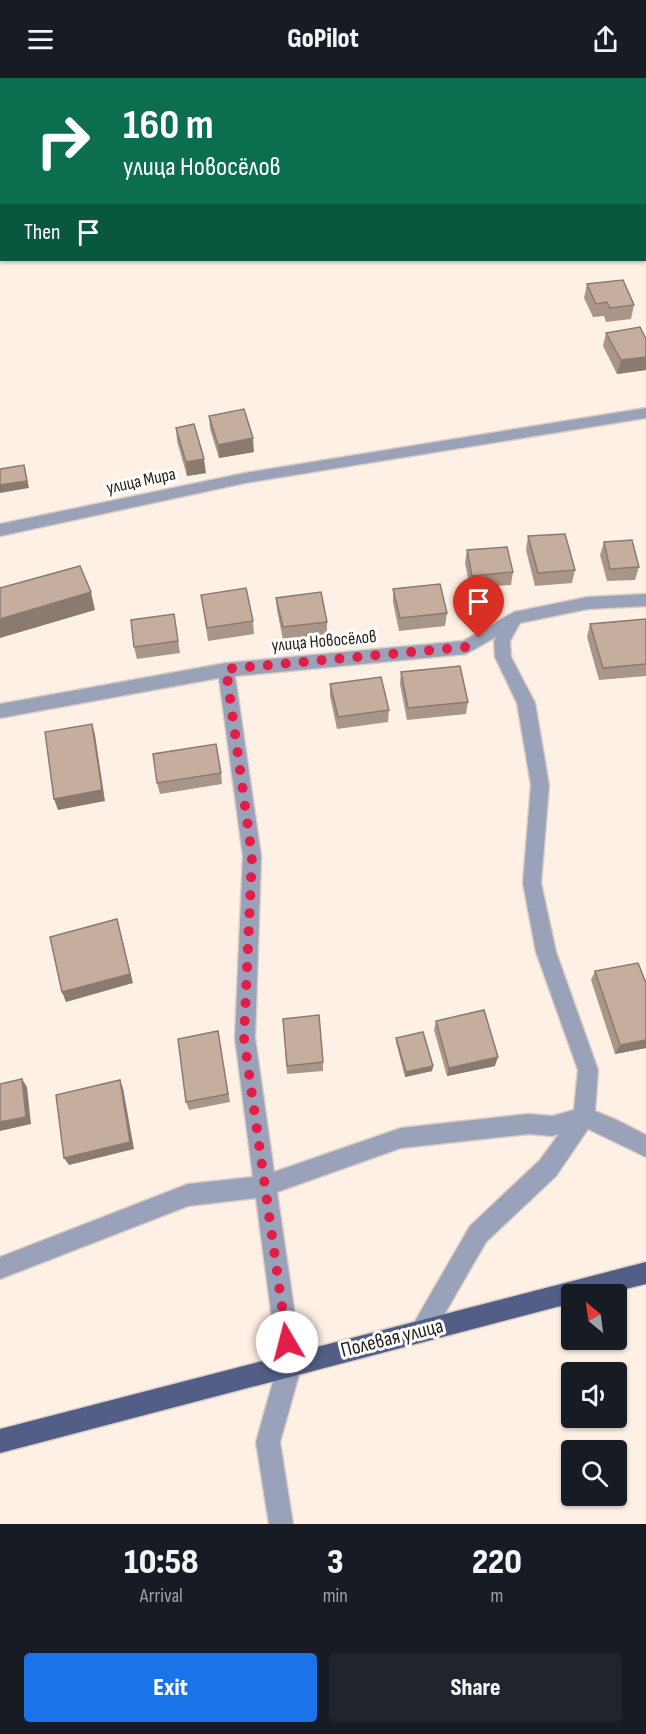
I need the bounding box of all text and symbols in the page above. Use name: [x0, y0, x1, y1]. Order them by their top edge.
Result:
icon: menu: [24, 23, 57, 56]
text: GoPilot: [287, 23, 359, 55]
icon: share: [589, 23, 622, 56]
text: 160 m: [123, 100, 214, 151]
icon: right: [24, 102, 102, 180]
text: улица Новосёлов: [123, 151, 281, 183]
icon: arrive: [72, 216, 105, 249]
text: Then: [24, 219, 60, 246]
street label: улица Мира: [104, 463, 178, 499]
pin: [453, 576, 504, 638]
icon: arrive: [462, 585, 495, 618]
street label: улица Новосёлов: [271, 626, 377, 656]
north arrow: [561, 1284, 627, 1350]
map controls: [561, 1284, 627, 1506]
position arrow: [255, 1310, 319, 1374]
street label: Полевая улица: [338, 1313, 446, 1363]
button: sound: [561, 1362, 627, 1428]
button: search: [561, 1440, 627, 1506]
text: 10:58: [124, 1541, 199, 1584]
text: 3: [327, 1541, 344, 1584]
text: 220: [472, 1541, 522, 1584]
text: Arrival: [140, 1584, 183, 1608]
text: min: [323, 1584, 348, 1608]
text: m: [490, 1584, 503, 1608]
button: Exit: [24, 1653, 317, 1722]
button: Share: [329, 1653, 622, 1722]

